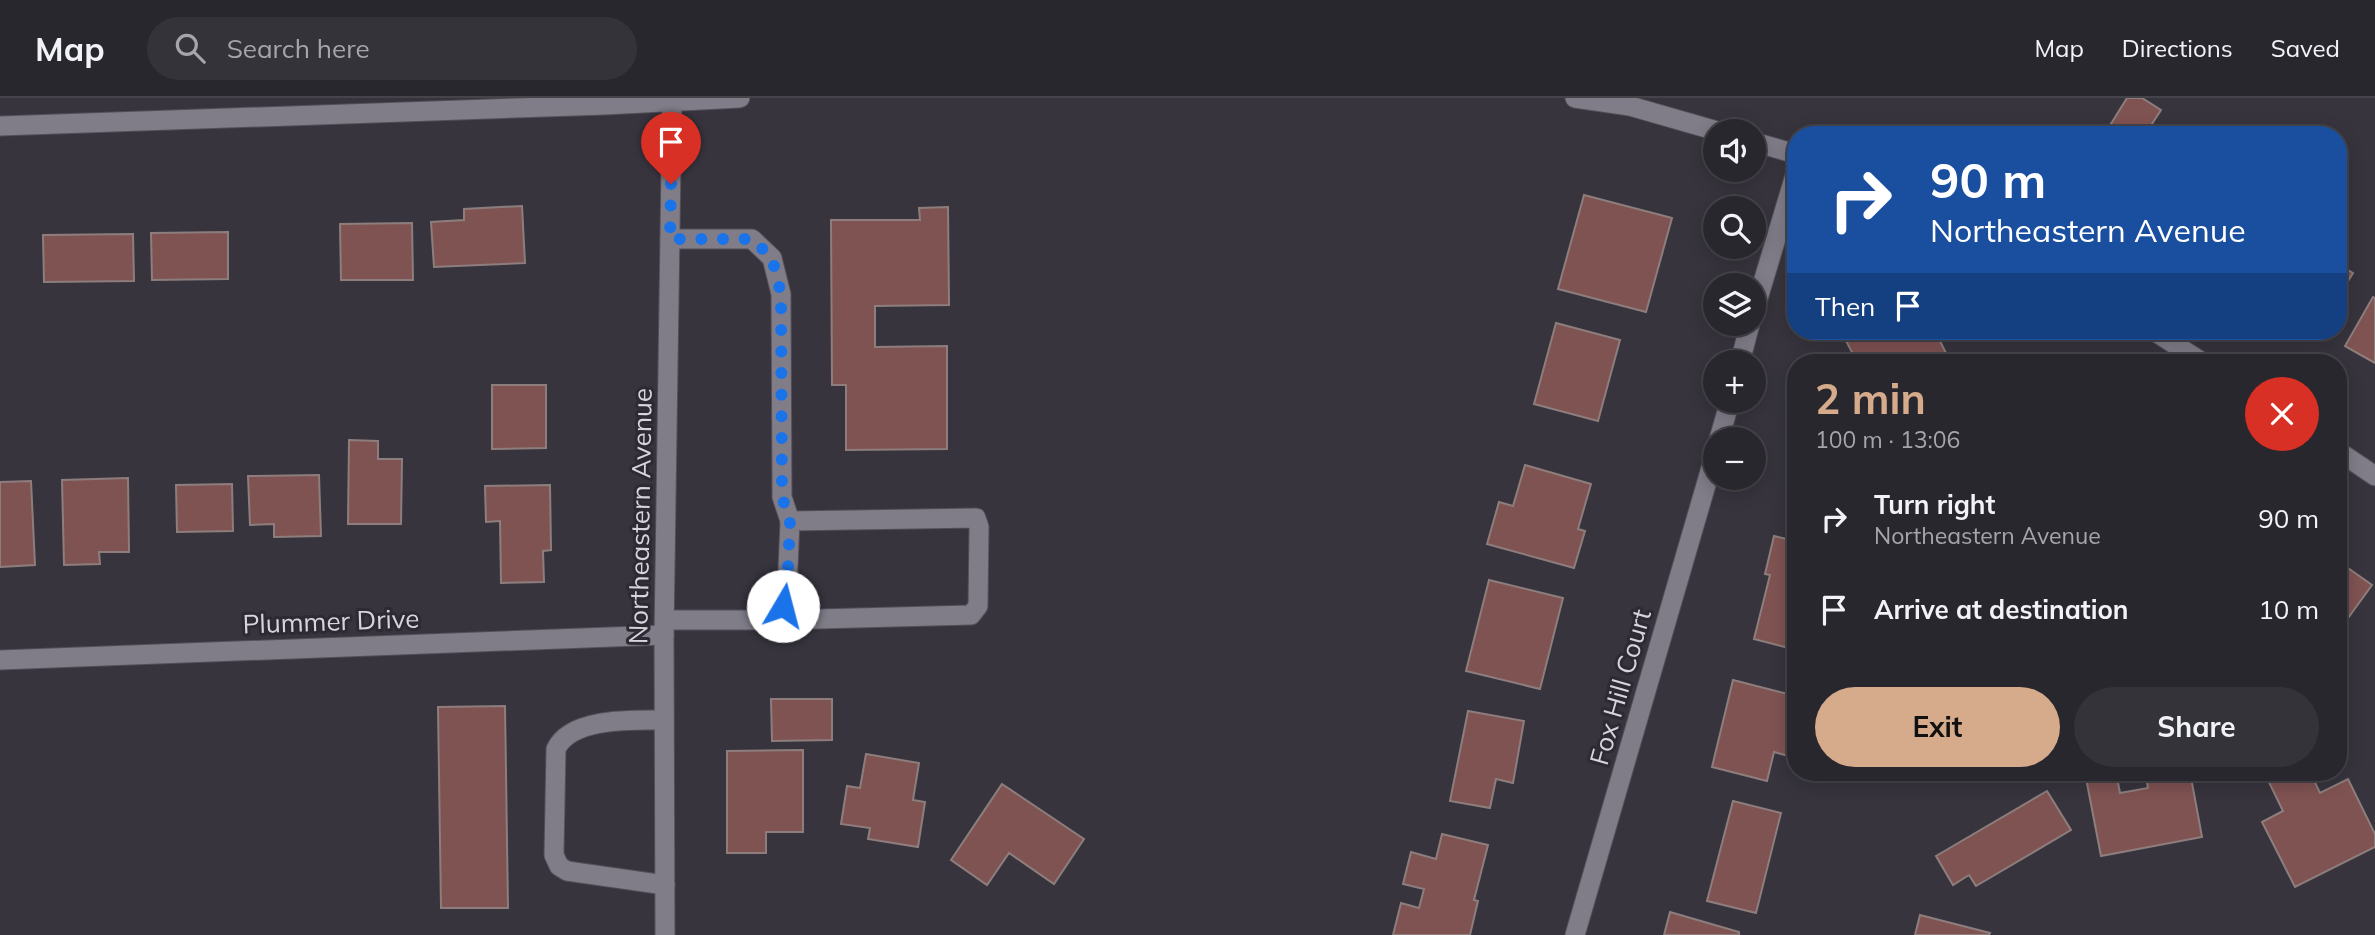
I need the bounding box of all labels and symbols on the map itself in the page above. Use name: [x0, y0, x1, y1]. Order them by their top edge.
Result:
pin: [641, 112, 701, 184]
street label: Northeastern Avenue: [621, 388, 659, 644]
position arrow: [746, 569, 820, 643]
street label: Plummer Drive: [242, 601, 420, 641]
street label: Fox Hill Court: [1582, 605, 1658, 769]

